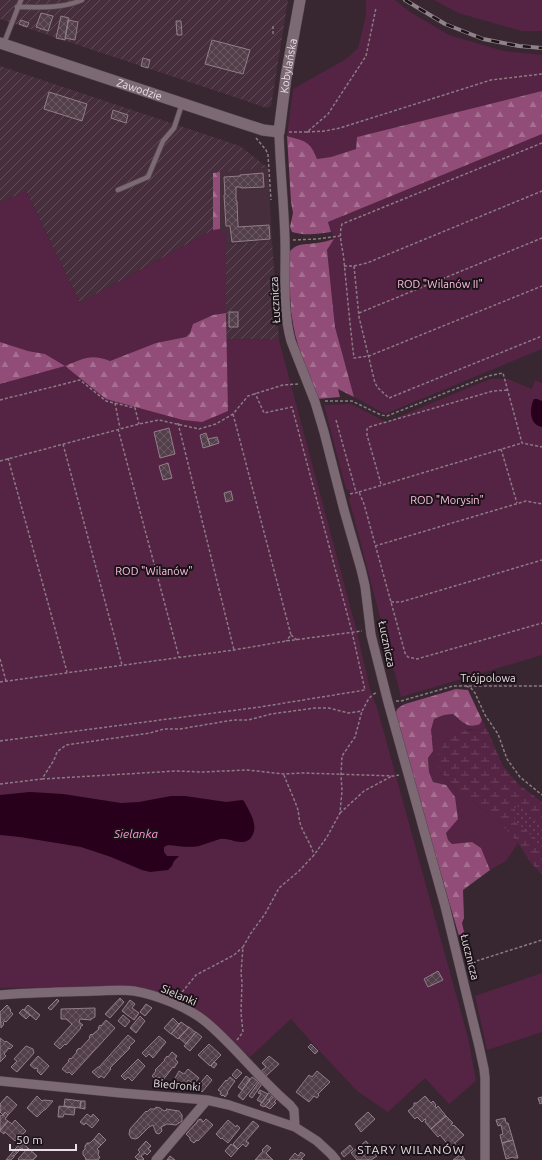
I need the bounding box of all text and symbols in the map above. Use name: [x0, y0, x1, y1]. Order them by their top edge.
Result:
street label: Kobylańska: [278, 37, 299, 94]
street label: Zawodzie: [115, 76, 164, 102]
street label: Łucznicza: [268, 276, 282, 324]
park label: ROD "Wilanów II": [397, 278, 483, 290]
park label: ROD "Morysin": [410, 494, 484, 506]
park label: ROD "Wilanów": [115, 565, 193, 577]
street label: Łucznicza: [376, 620, 398, 668]
street label: Trójpolowa: [460, 672, 516, 684]
water label: Sielanka: [113, 827, 158, 840]
street label: Łucznicza: [458, 933, 482, 981]
street label: Sielanki: [159, 982, 199, 1008]
street label: Biedronki: [153, 1077, 201, 1093]
scale bar: [10, 1126, 76, 1152]
text: 50 m: [16, 1133, 43, 1146]
district label: STARY WILANÓW: [357, 1143, 465, 1156]

